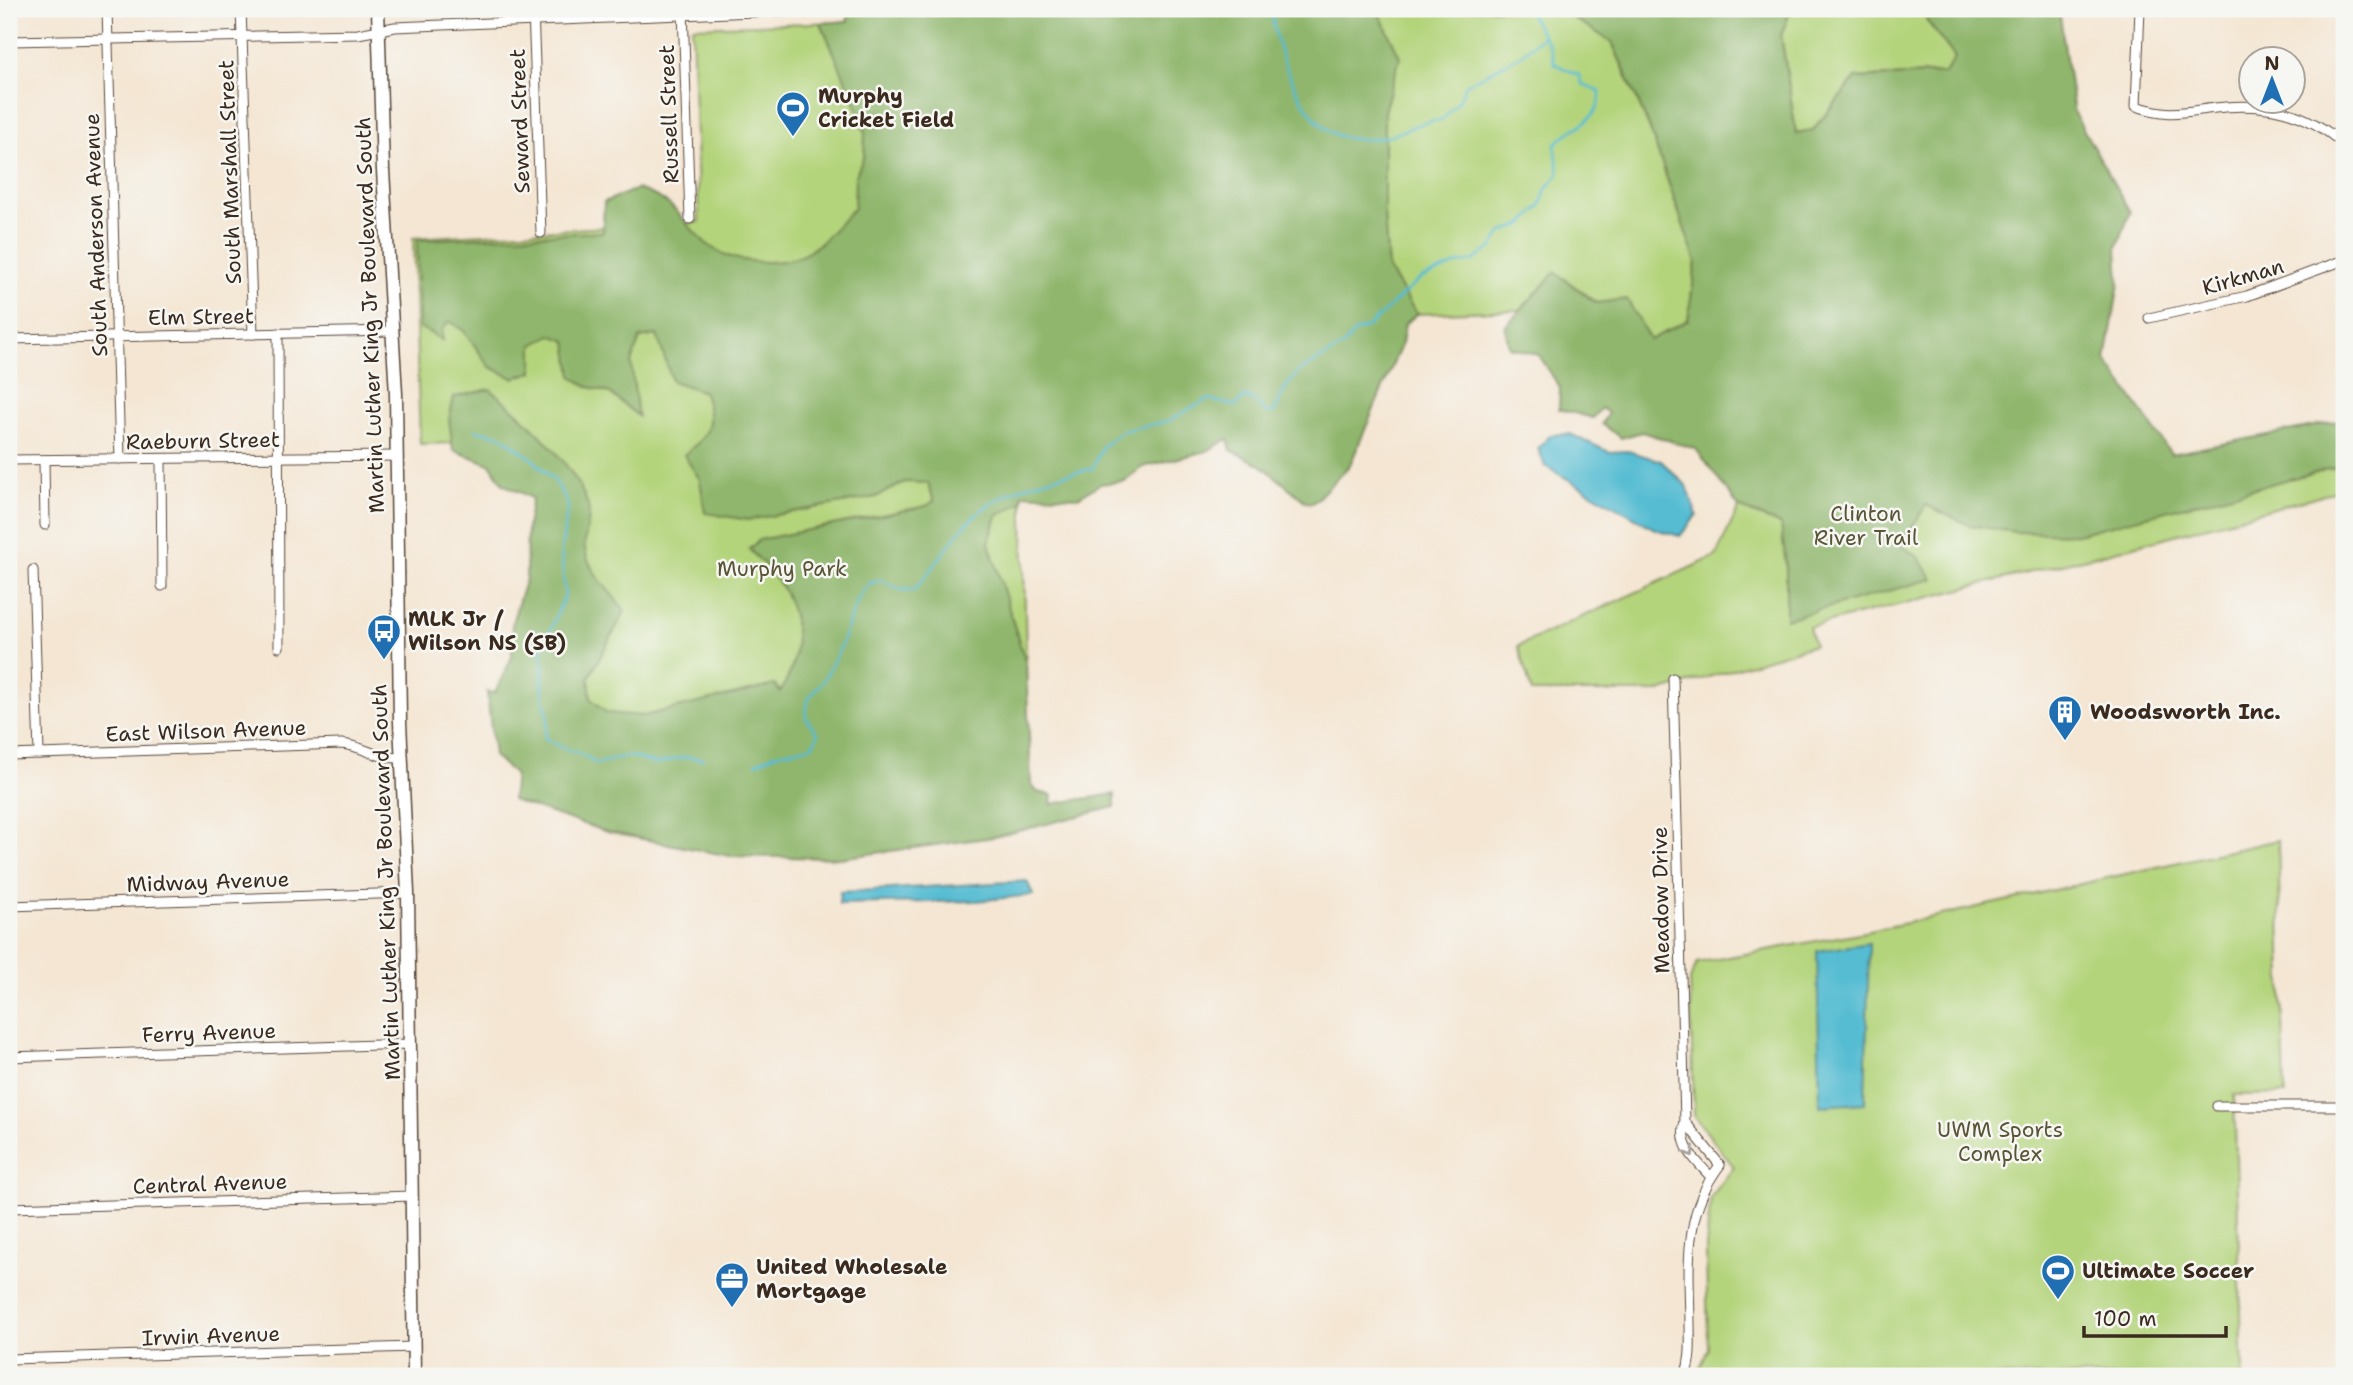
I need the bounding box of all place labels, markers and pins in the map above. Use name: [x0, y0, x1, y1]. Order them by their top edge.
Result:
place label: Murphy Cricket Field: [818, 82, 954, 134]
sports icon: Murphy Cricket Field: [774, 89, 812, 138]
place label: MLK Jr / Wilson NS (SB): [408, 605, 566, 657]
bus stop icon: MLK Jr / Wilson NS (SB): [365, 612, 403, 661]
building icon: Woodsworth Inc.: [2046, 693, 2084, 742]
place label: Woodsworth Inc.: [2090, 698, 2281, 726]
sports icon: Ultimate Soccer: [2039, 1252, 2077, 1301]
place label: United Wholesale Mortgage: [756, 1253, 947, 1305]
place label: Ultimate Soccer: [2082, 1257, 2254, 1285]
office icon: United Wholesale Mortgage: [713, 1260, 751, 1309]

